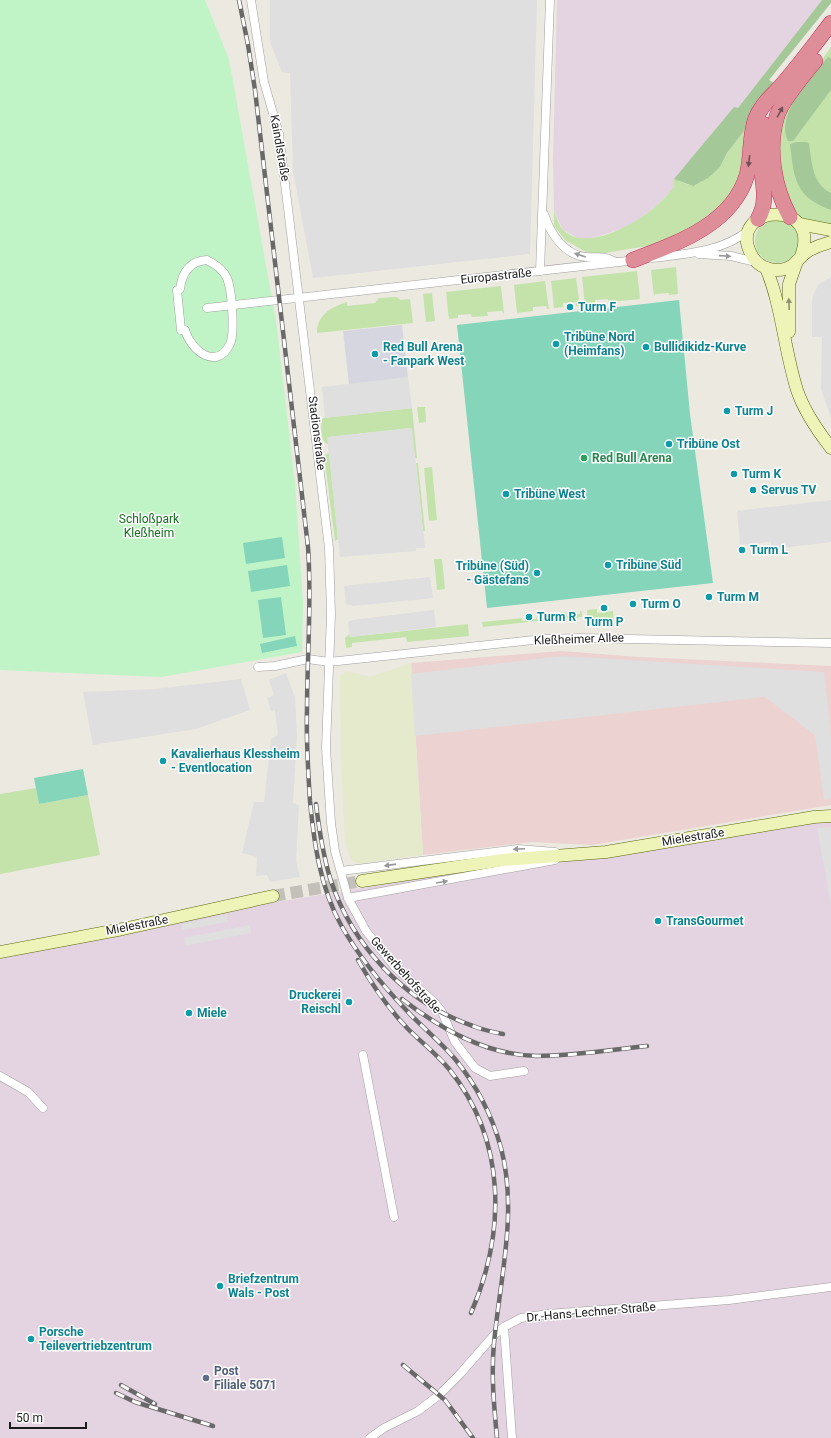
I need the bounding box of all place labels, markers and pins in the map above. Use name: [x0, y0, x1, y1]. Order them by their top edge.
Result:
place label: Turm F: [578, 300, 616, 314]
marker: Turm F: [565, 302, 575, 312]
place label: Tribüne Nord (Heimfans): [564, 330, 635, 358]
marker: Tribüne Nord (Heimfans): [551, 339, 561, 349]
place label: Red Bull Arena - Fanpark West: [383, 340, 464, 368]
place label: Bullidikidz-Kurve: [654, 340, 747, 354]
marker: Bullidikidz-Kurve: [641, 342, 651, 352]
marker: Red Bull Arena - Fanpark West: [370, 349, 380, 359]
place label: Turm J: [735, 404, 773, 418]
marker: Turm J: [722, 406, 732, 416]
place label: Tribüne Ost: [677, 437, 740, 451]
marker: Tribüne Ost: [664, 439, 674, 449]
place label: Red Bull Arena: [592, 451, 672, 465]
marker: Red Bull Arena: [579, 453, 589, 463]
place label: Turm K: [742, 467, 781, 481]
marker: Turm K: [729, 469, 739, 479]
place label: Servus TV: [761, 483, 817, 497]
marker: Servus TV: [748, 485, 758, 495]
place label: Tribüne West: [514, 487, 585, 501]
marker: Tribüne West: [501, 489, 511, 499]
place label: Turm L: [750, 543, 788, 557]
marker: Turm L: [737, 545, 747, 555]
place label: Tribüne Süd: [616, 558, 681, 572]
place label: Tribüne (Süd) - Gästefans: [455, 559, 529, 587]
marker: Tribüne Süd: [603, 560, 613, 570]
marker: Tribüne (Süd) - Gästefans: [532, 568, 542, 578]
place label: Turm M: [717, 590, 759, 604]
marker: Turm M: [704, 592, 714, 602]
place label: Turm O: [641, 597, 681, 611]
marker: Turm O: [628, 599, 638, 609]
marker: Turm P: [599, 603, 609, 613]
place label: Turm R: [537, 610, 576, 624]
marker: Turm R: [524, 612, 534, 622]
place label: Turm P: [584, 615, 624, 629]
place label: Kavalierhaus Klessheim - Eventlocation: [171, 747, 300, 775]
marker: Kavalierhaus Klessheim - Eventlocation: [158, 756, 168, 766]
place label: TransGourmet: [666, 914, 744, 928]
marker: TransGourmet: [653, 916, 663, 926]
place label: Druckerei Reischl: [289, 988, 341, 1016]
marker: Druckerei Reischl: [344, 997, 354, 1007]
place label: Miele: [197, 1006, 227, 1020]
marker: Miele: [184, 1008, 194, 1018]
place label: Briefzentrum Wals - Post: [228, 1272, 299, 1300]
marker: Briefzentrum Wals - Post: [215, 1281, 225, 1291]
place label: Porsche Teilevertriebzentrum: [39, 1325, 152, 1353]
marker: Porsche Teilevertriebzentrum: [26, 1334, 36, 1344]
place label: Post Filiale 5071: [214, 1364, 277, 1392]
marker: Post Filiale 5071: [201, 1373, 211, 1383]

